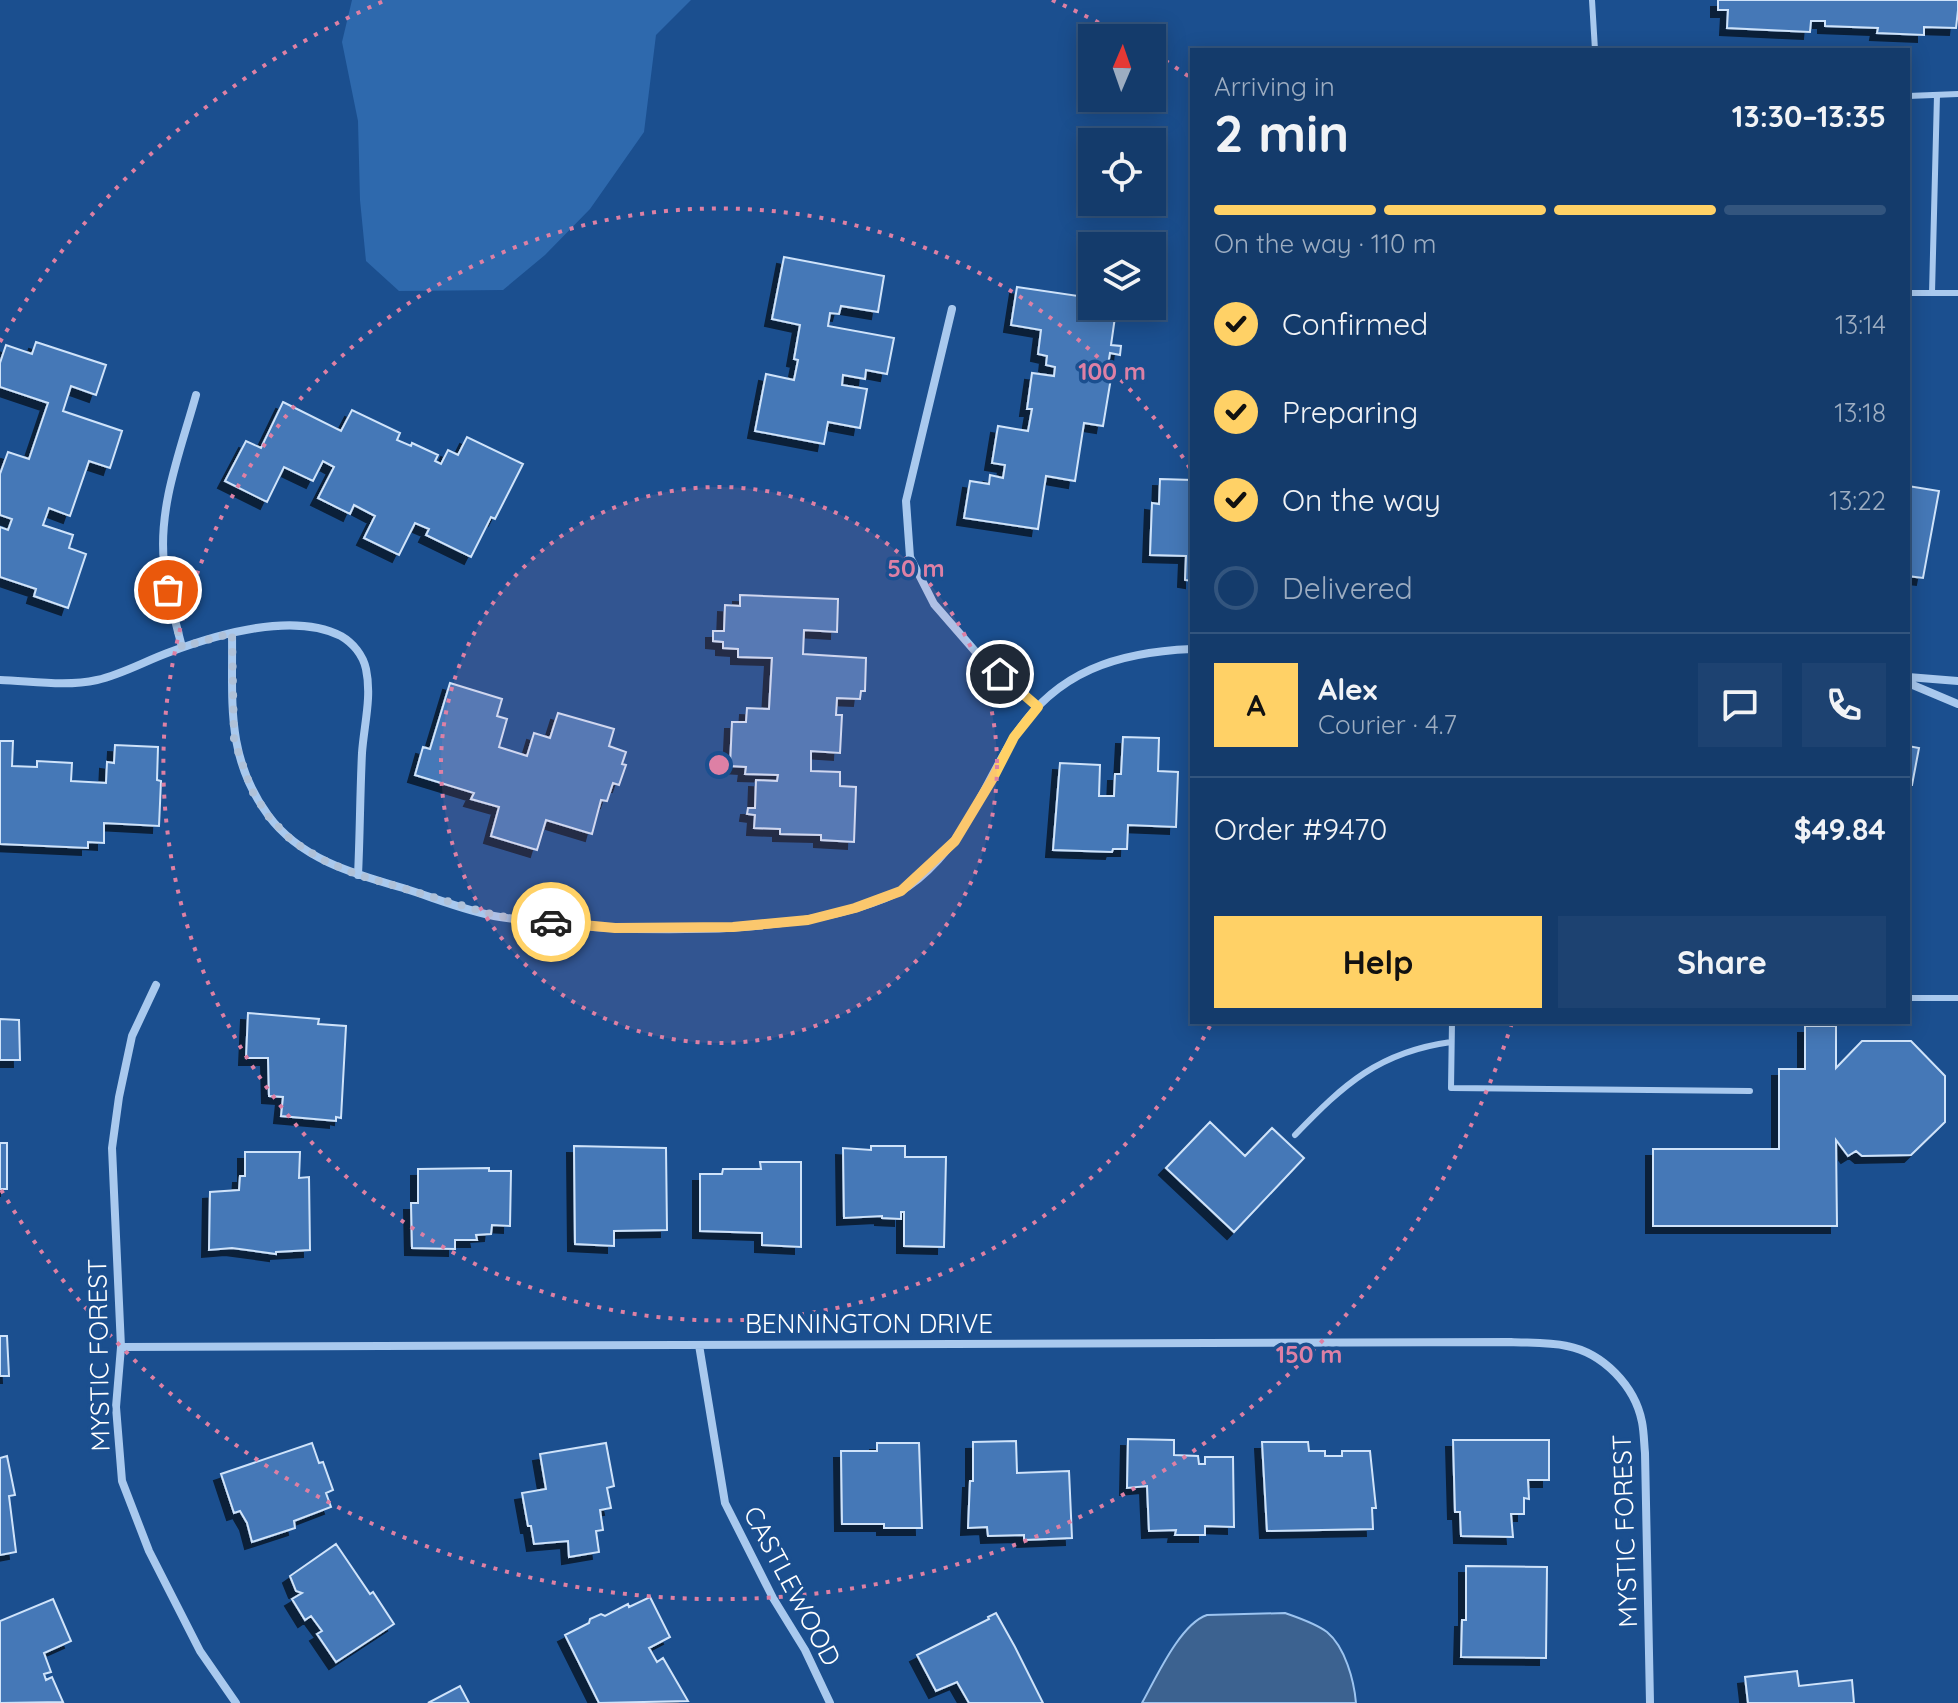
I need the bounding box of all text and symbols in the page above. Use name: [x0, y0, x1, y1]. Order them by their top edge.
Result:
north arrow: [1078, 24, 1166, 112]
map controls: [1078, 24, 1166, 320]
text: Arriving in: [1214, 70, 1335, 103]
text: 13:30–13:35: [1732, 97, 1886, 135]
text: 2 min: [1214, 100, 1349, 165]
button: locate: [1078, 128, 1166, 216]
text: On the way · 110 m: [1214, 227, 1436, 260]
button: layers: [1078, 232, 1166, 320]
icon: check: [1214, 302, 1258, 346]
text: Confirmed: [1282, 305, 1428, 343]
text: 13:14: [1835, 308, 1886, 341]
text: 100 m: [1078, 356, 1146, 386]
icon: check: [1214, 390, 1258, 434]
text: Preparing: [1282, 393, 1418, 431]
text: 13:18: [1834, 396, 1886, 429]
icon: check: [1214, 478, 1258, 522]
text: On the way: [1282, 481, 1441, 519]
text: 13:22: [1829, 484, 1886, 517]
text: 50 m: [887, 553, 945, 583]
pin: [134, 556, 202, 624]
icon: bag: [146, 568, 190, 612]
text: Delivered: [1282, 569, 1413, 607]
pin: [966, 640, 1034, 708]
icon: home: [978, 652, 1022, 696]
button: chat: [1698, 663, 1782, 747]
button: phone: [1802, 663, 1886, 747]
text: Alex: [1318, 670, 1377, 708]
text: A: [1246, 686, 1266, 724]
text: Courier · 4.7: [1318, 708, 1457, 741]
centre of rings: [705, 751, 733, 779]
text: Order #9470: [1214, 810, 1387, 848]
text: $49.84: [1794, 810, 1886, 848]
courier: [511, 882, 591, 962]
icon: car: [529, 900, 573, 944]
button: Help: [1214, 916, 1542, 1008]
button: Share: [1558, 916, 1886, 1008]
street label: MYSTIC FOREST: [80, 1258, 117, 1452]
street label: BENNINGTON DRIVE: [745, 1307, 993, 1340]
text: 150 m: [1276, 1339, 1342, 1369]
street label: MYSTIC FOREST: [1605, 1434, 1644, 1628]
street label: CASTLEWOOD: [737, 1500, 848, 1671]

